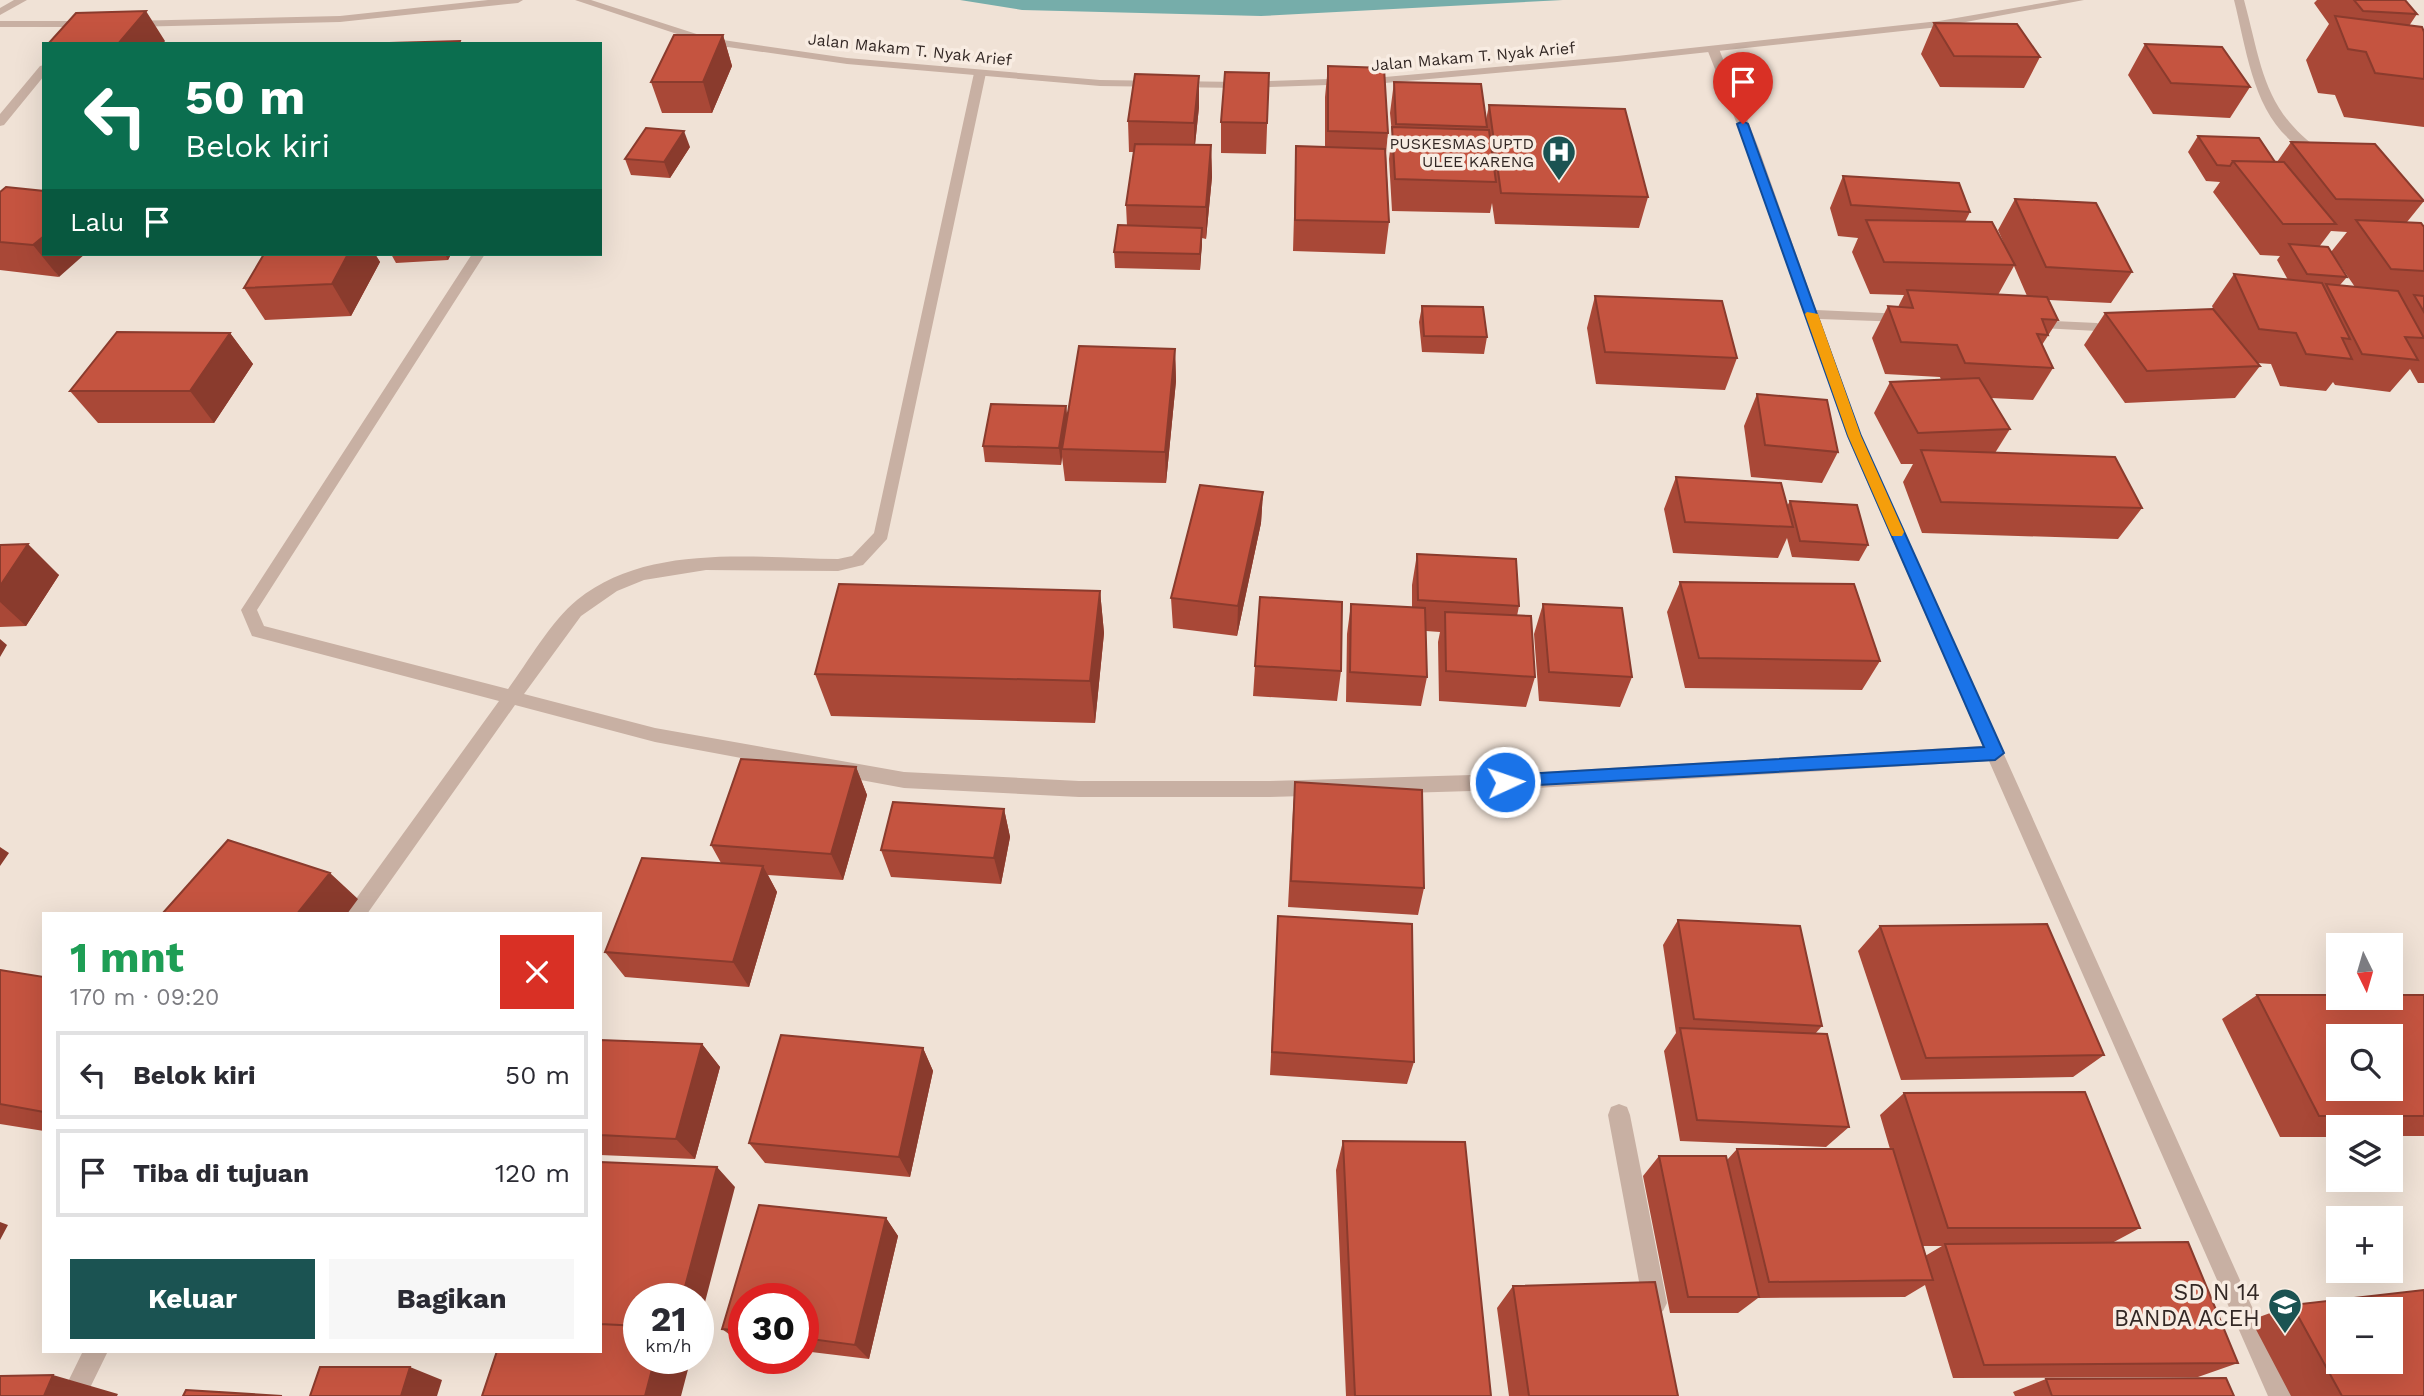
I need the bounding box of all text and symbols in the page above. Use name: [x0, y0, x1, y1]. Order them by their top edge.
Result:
street label: Jalan Makam T. Nyak Arief: [807, 29, 1014, 70]
street label: Jalan Makam T. Nyak Arief: [1370, 38, 1577, 75]
pin: [1713, 52, 1773, 124]
icon: arrive: [1724, 63, 1762, 101]
text: 50 m: [185, 68, 305, 126]
icon: left: [70, 70, 161, 161]
text: Belok kiri: [185, 127, 330, 165]
hospital icon: PUSKESMAS UPTD ULEE KARENG: [1540, 133, 1578, 182]
place label: PUSKESMAS UPTD ULEE KARENG: [1390, 134, 1534, 171]
icon: arrive: [138, 203, 176, 241]
text: Lalu: [70, 207, 124, 237]
position arrow: [1468, 745, 1542, 819]
text: 1 mnt: [70, 933, 184, 982]
north arrow: [2326, 933, 2403, 1010]
map controls: [2326, 933, 2403, 1374]
button: close: [500, 935, 574, 1009]
text: 170 m · 09:20: [70, 984, 219, 1011]
button: search: [2326, 1024, 2403, 1101]
icon: left: [74, 1056, 112, 1094]
text: Belok kiri: [133, 1060, 256, 1090]
text: 50 m: [505, 1060, 570, 1090]
button: layers: [2326, 1115, 2403, 1192]
icon: arrive: [74, 1154, 112, 1192]
text: Tiba di tujuan: [133, 1158, 309, 1188]
text: 120 m: [495, 1158, 570, 1188]
button: +: [2326, 1206, 2403, 1283]
button: Keluar: [70, 1259, 315, 1339]
button: Bagikan: [329, 1259, 574, 1339]
place label: SD N 14 BANDA ACEH: [2114, 1279, 2260, 1332]
speed limit sign: 30: [728, 1283, 819, 1374]
school or university icon: SD N 14 BANDA ACEH: [2266, 1286, 2304, 1335]
button: −: [2326, 1297, 2403, 1374]
text: 21: [651, 1298, 686, 1340]
text: km/h: [645, 1335, 692, 1356]

